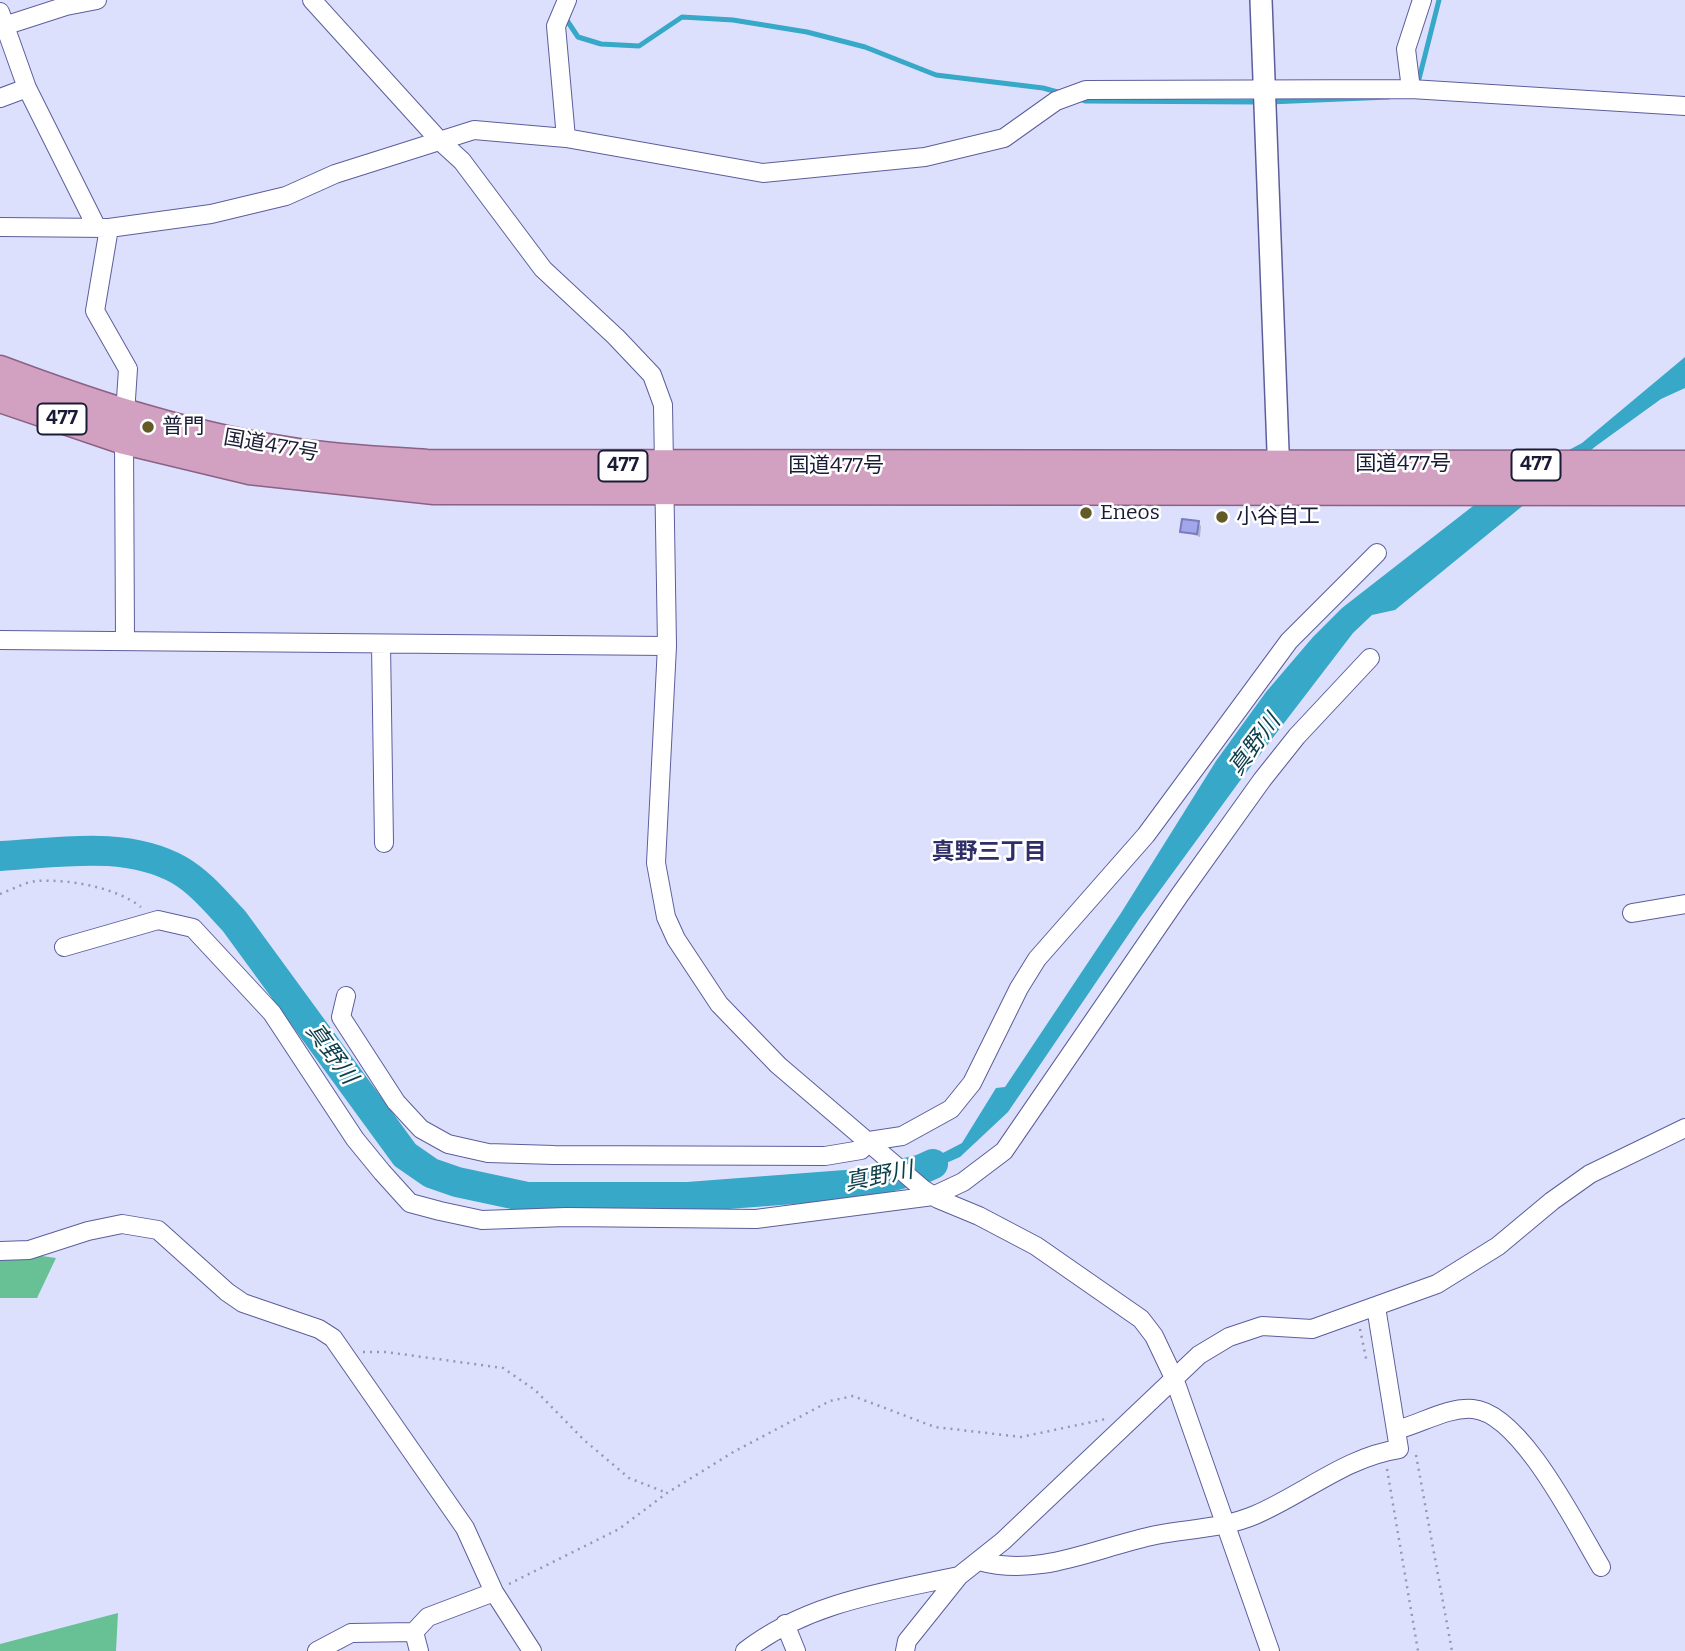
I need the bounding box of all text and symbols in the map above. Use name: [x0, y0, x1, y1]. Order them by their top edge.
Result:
road number: 477: [38, 404, 86, 434]
place label: 普門: [162, 414, 204, 440]
marker: 普門: [140, 419, 156, 435]
street label: 国道477号: [221, 425, 321, 467]
road number: 477: [598, 450, 648, 481]
road number: 477: [1512, 450, 1560, 480]
street label: 国道477号: [1355, 451, 1451, 477]
street label: 国道477号: [788, 453, 884, 479]
place label: Eneos: [1100, 500, 1160, 526]
place label: 小谷自工: [1236, 504, 1320, 530]
marker: Eneos: [1078, 505, 1094, 521]
marker: 小谷自工: [1214, 509, 1230, 525]
water label: 真野川: [1223, 709, 1287, 781]
district label: 真野三丁目: [932, 839, 1046, 867]
water label: 真野川: [300, 1018, 362, 1090]
water label: 真野川: [843, 1157, 915, 1197]

